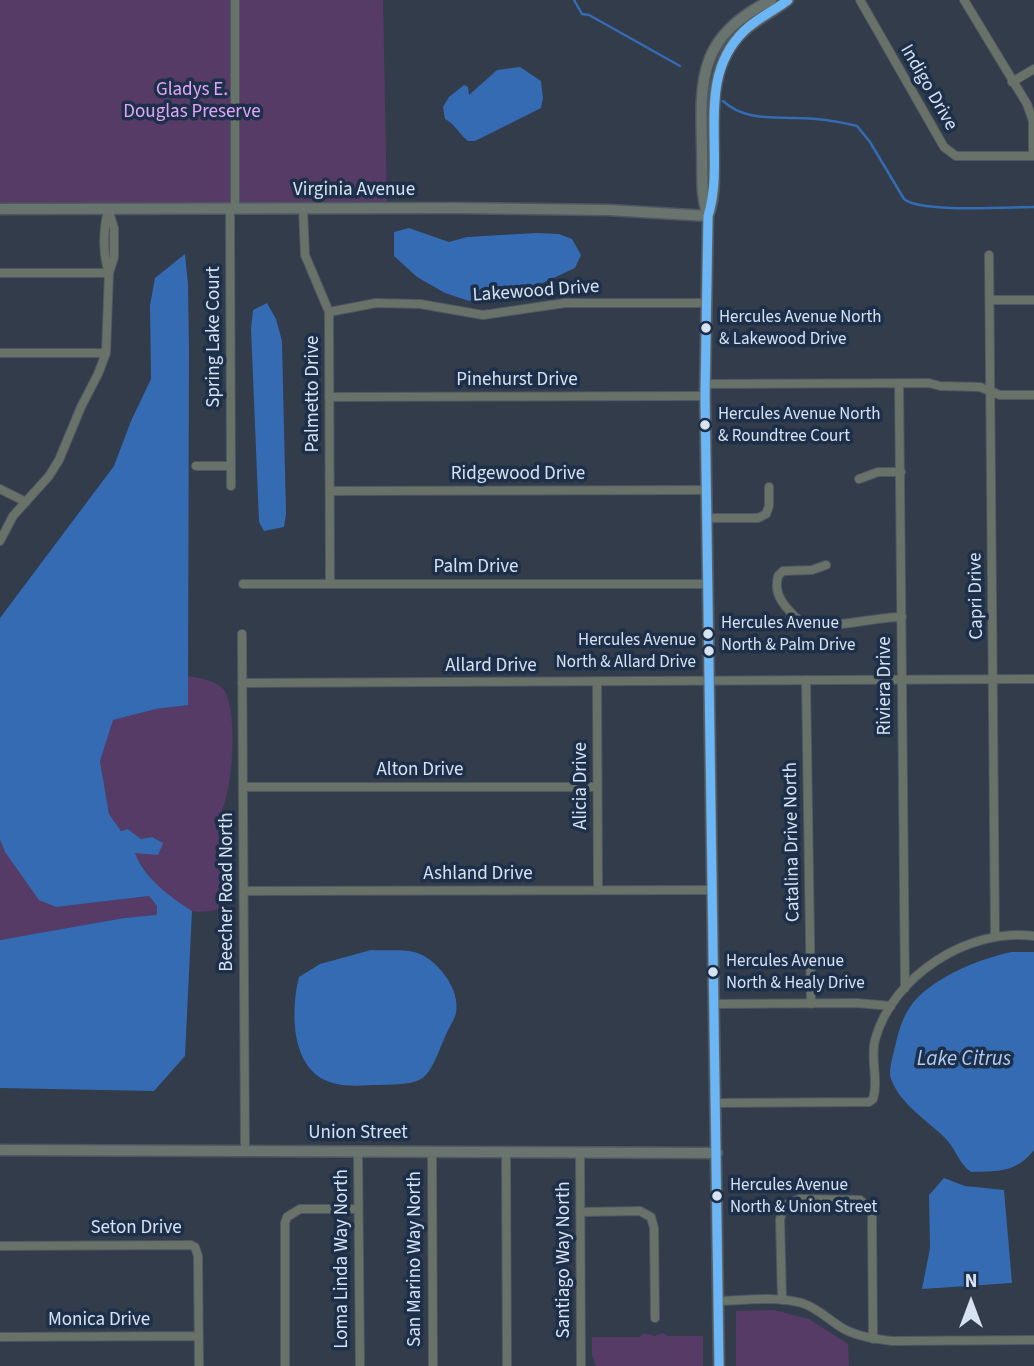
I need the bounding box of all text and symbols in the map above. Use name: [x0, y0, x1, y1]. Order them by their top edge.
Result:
street label: Indigo Drive: [894, 41, 962, 135]
park label: Gladys E. Douglas Preserve: [123, 80, 261, 124]
street label: Virginia Avenue: [293, 180, 415, 202]
street label: Spring Lake Court: [204, 266, 226, 408]
street label: Lakewood Drive: [472, 276, 600, 308]
place label: Hercules Avenue North & Lakewood Drive: [719, 308, 881, 348]
marker: Hercules Avenue North & Lakewood Drive: [699, 321, 713, 335]
street label: Palmetto Drive: [303, 336, 325, 452]
street label: Pinehurst Drive: [456, 370, 578, 392]
place label: Hercules Avenue North & Roundtree Court: [718, 405, 880, 445]
marker: Hercules Avenue North & Roundtree Court: [698, 418, 712, 432]
street label: Ridgewood Drive: [451, 464, 585, 486]
street label: Capri Drive: [965, 552, 989, 640]
street label: Palm Drive: [433, 557, 519, 579]
place label: Hercules Avenue North & Palm Drive: [721, 614, 855, 654]
marker: Hercules Avenue North & Palm Drive: [701, 627, 715, 641]
place label: Hercules Avenue North & Allard Drive: [556, 631, 696, 671]
street label: Riviera Drive: [875, 636, 897, 736]
marker: Hercules Avenue North & Allard Drive: [702, 644, 716, 658]
street label: Allard Drive: [445, 656, 537, 678]
street label: Alicia Drive: [571, 742, 593, 830]
street label: Alton Drive: [377, 760, 463, 782]
street label: Catalina Drive North: [780, 762, 806, 922]
street label: Beecher Road North: [217, 812, 239, 972]
street label: Ashland Drive: [423, 864, 533, 886]
place label: Hercules Avenue North & Healy Drive: [726, 952, 865, 992]
marker: Hercules Avenue North & Healy Drive: [706, 965, 720, 979]
water label: Lake Citrus: [917, 1047, 1011, 1073]
street label: Union Street: [308, 1123, 408, 1145]
street label: Loma Linda Way North: [332, 1169, 354, 1349]
street label: San Marino Way North: [405, 1171, 427, 1347]
place label: Hercules Avenue North & Union Street: [730, 1176, 877, 1216]
street label: Santiago Way North: [554, 1181, 576, 1339]
marker: Hercules Avenue North & Union Street: [710, 1189, 724, 1203]
street label: Seton Drive: [90, 1218, 182, 1240]
north arrow: [936, 1268, 1006, 1338]
text: N: [965, 1268, 977, 1295]
street label: Monica Drive: [48, 1310, 150, 1332]

